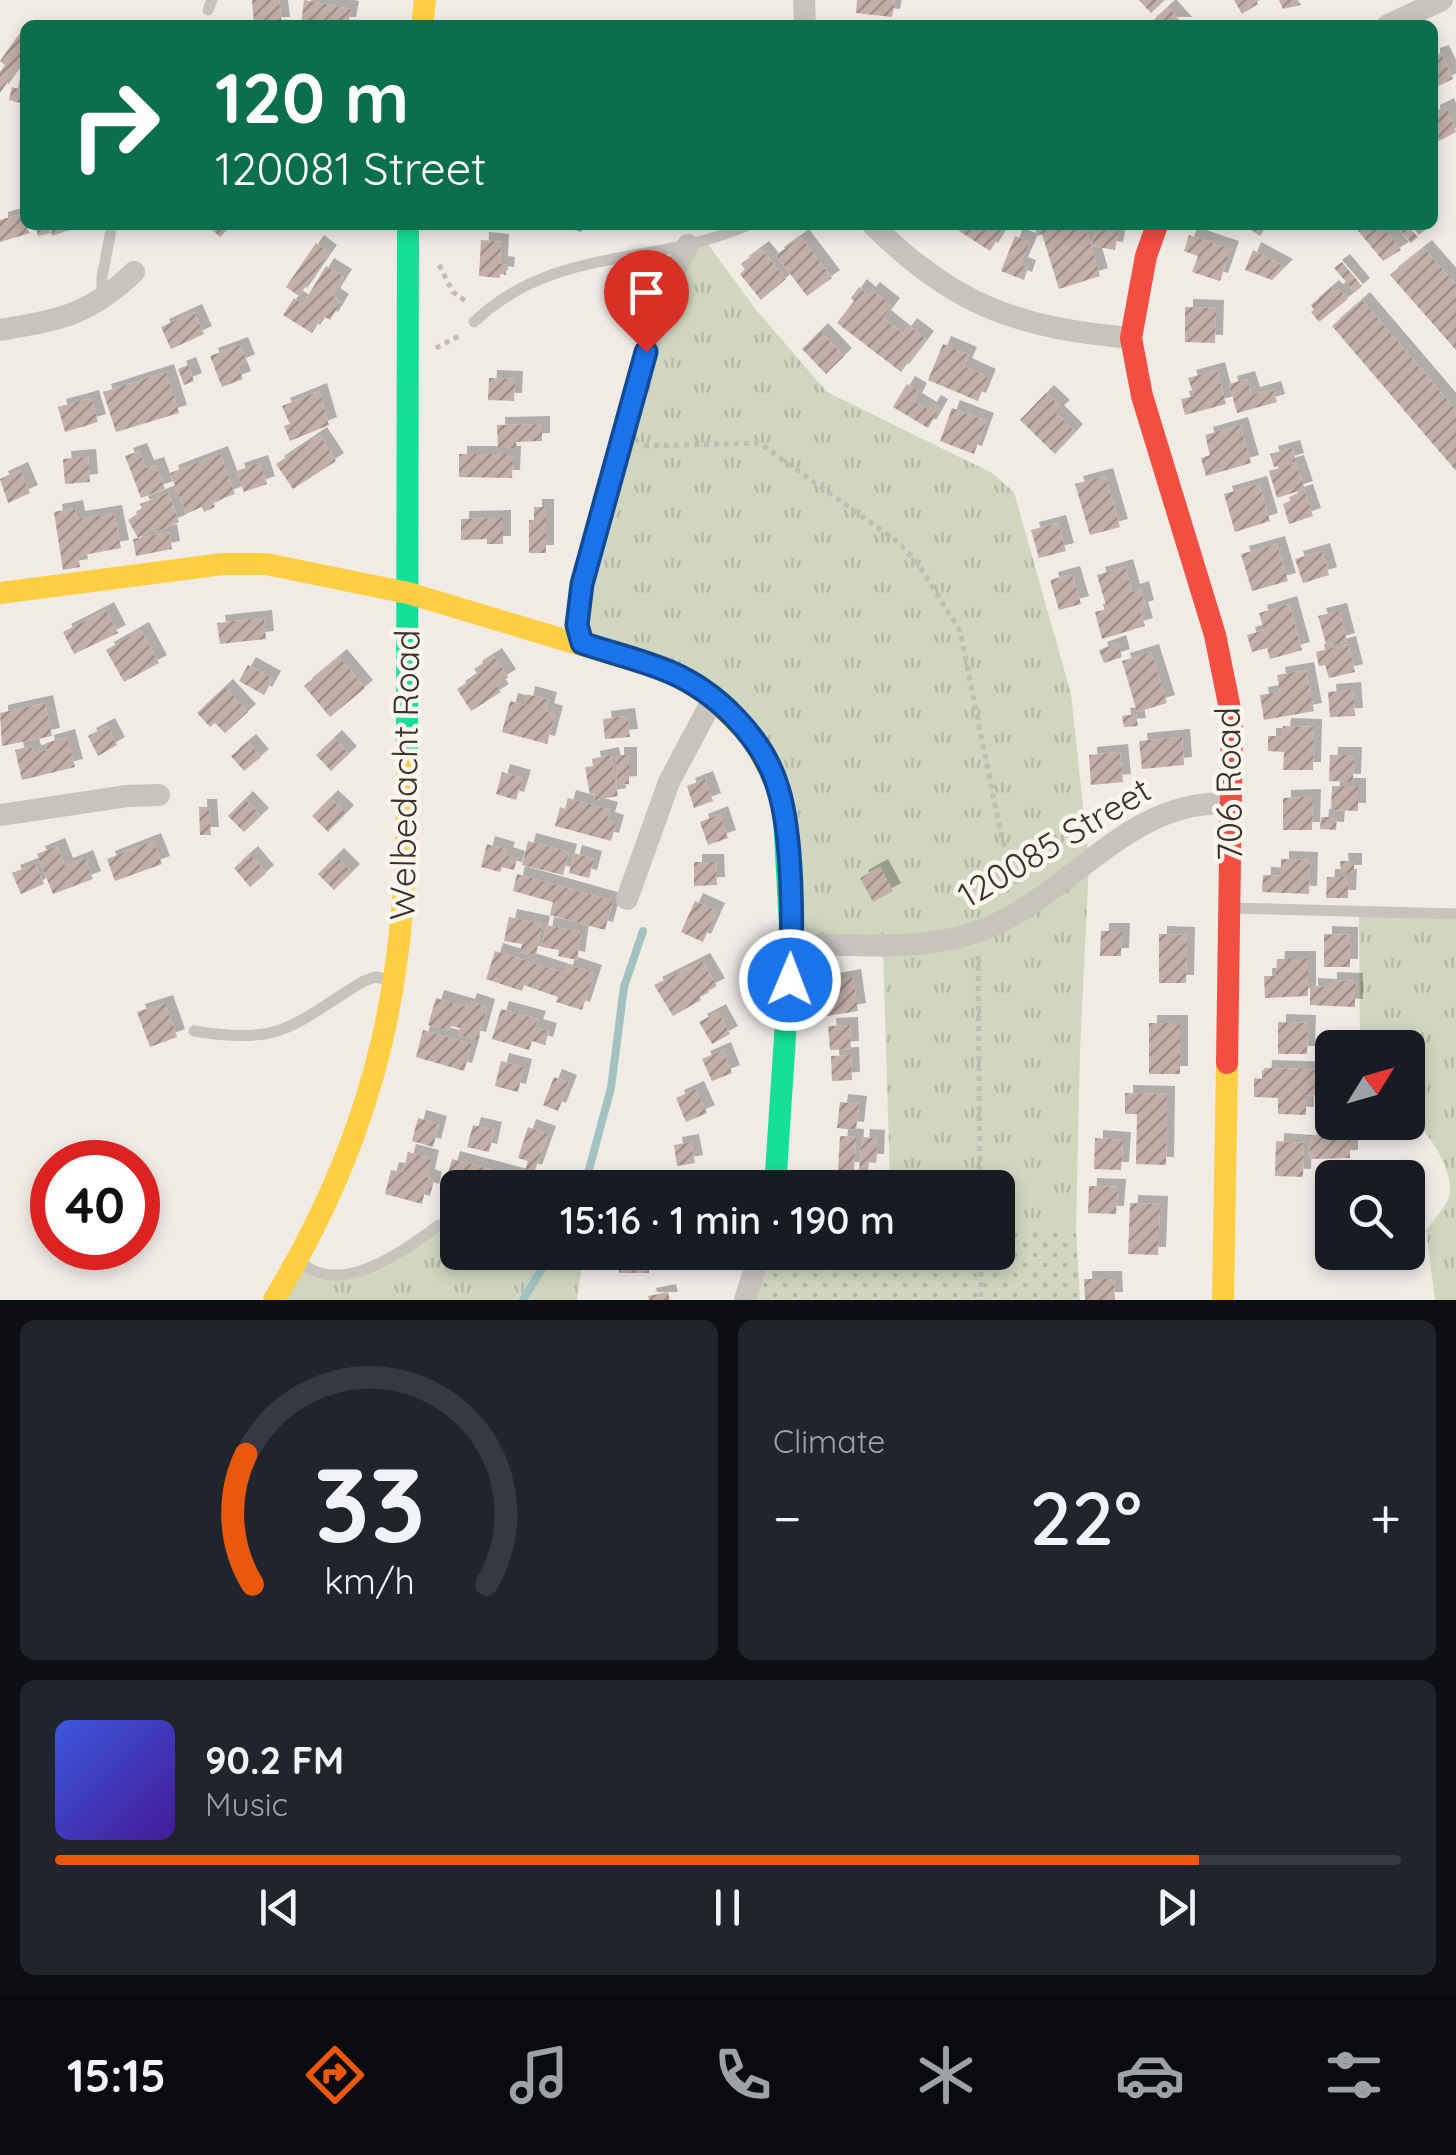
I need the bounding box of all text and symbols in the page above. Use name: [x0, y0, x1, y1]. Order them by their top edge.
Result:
text: 120 m: [215, 53, 409, 141]
icon: right: [50, 60, 180, 190]
text: 120081 Street: [215, 140, 486, 196]
pin: [604, 250, 689, 353]
icon: arrive: [619, 265, 674, 320]
street label: Welbedacht Road: [379, 629, 429, 921]
street label: 706 Road: [1205, 707, 1251, 861]
street label: 120085 Street: [950, 767, 1158, 917]
position arrow: [738, 928, 842, 1032]
north arrow: [1315, 1030, 1425, 1140]
map controls: [1315, 1030, 1425, 1270]
speed limit sign: 40: [30, 1140, 160, 1270]
button: search: [1315, 1160, 1425, 1270]
text: 15:16 · 1 min · 190 m: [560, 1196, 895, 1244]
text: Climate: [773, 1421, 885, 1461]
text: 33: [313, 1438, 425, 1568]
text: 22°: [1030, 1470, 1142, 1564]
text: −: [773, 1483, 802, 1552]
text: +: [1370, 1483, 1401, 1552]
text: km/h: [324, 1558, 414, 1603]
text: 90.2 FM: [205, 1736, 344, 1784]
text: Music: [205, 1784, 288, 1824]
icon: previous: [252, 1880, 307, 1935]
icon: pause: [700, 1880, 755, 1935]
icon: next: [1149, 1880, 1204, 1935]
icon: directions: [300, 2040, 370, 2110]
icon: music: [504, 2040, 574, 2110]
icon: phone: [708, 2040, 778, 2110]
icon: climate: [911, 2040, 981, 2110]
icon: car: [1115, 2040, 1185, 2110]
icon: filters: [1319, 2040, 1389, 2110]
text: 15:15: [67, 2047, 166, 2103]

